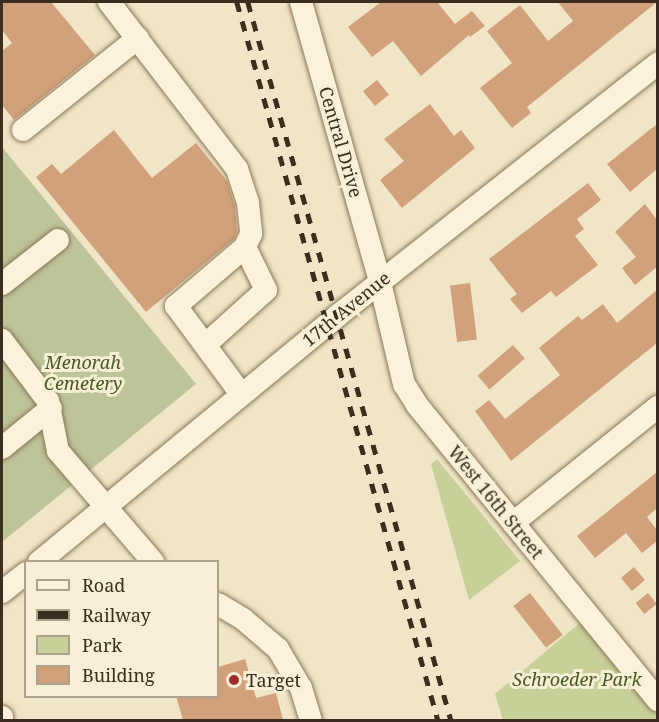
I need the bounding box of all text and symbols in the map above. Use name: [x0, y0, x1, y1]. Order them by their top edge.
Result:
street label: Central Drive: [315, 84, 367, 200]
street label: 17th Avenue: [298, 267, 394, 351]
park label: Menorah Cemetery: [44, 352, 122, 394]
street label: West 16th Street: [444, 441, 548, 563]
legend: [24, 560, 219, 698]
text: Road: [82, 573, 125, 597]
text: Railway: [82, 603, 151, 627]
text: Park: [82, 633, 122, 657]
text: Building: [82, 663, 155, 687]
park label: Schroeder Park: [512, 668, 642, 690]
place label: Target: [246, 669, 301, 691]
marker: Target: [227, 673, 241, 687]

